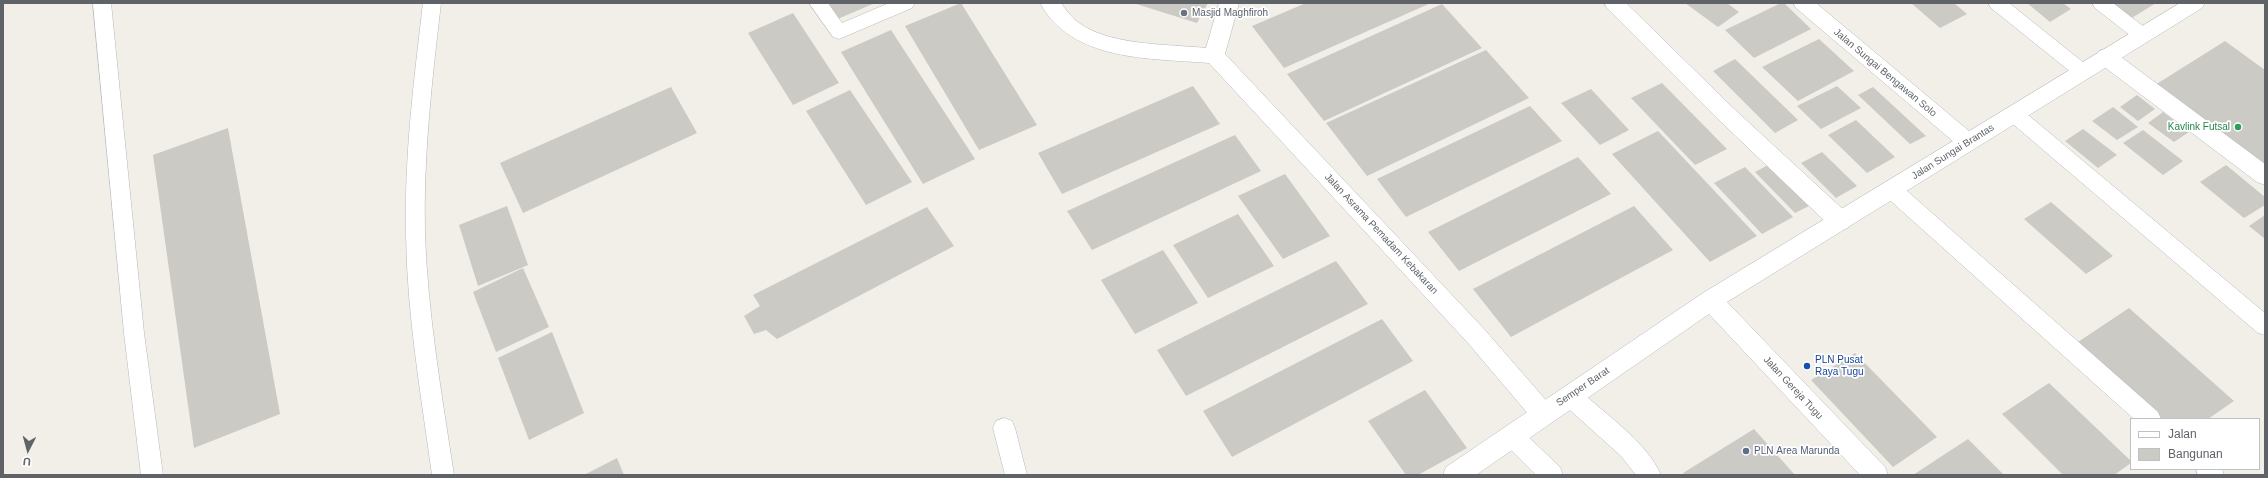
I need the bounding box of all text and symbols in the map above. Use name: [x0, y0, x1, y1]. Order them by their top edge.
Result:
place label: Masjid Maghfiroh: [1192, 7, 1268, 19]
marker: Masjid Maghfiroh: [1179, 8, 1189, 18]
street label: Jalan Sungai Bengawan Solo: [1831, 26, 1939, 120]
place label: Kavlink Futsal: [2168, 121, 2230, 133]
street label: Jalan Sungai Brantas: [1910, 122, 1996, 182]
marker: Kavlink Futsal: [2233, 122, 2243, 132]
street label: Jalan Asrama Pemadam Kebakaran: [1322, 171, 1440, 297]
street label: Jalan Gereja Tugu: [1761, 354, 1825, 422]
place label: PLN Pusat Raya Tugu: [1815, 354, 1864, 378]
marker: PLN Pusat Raya Tugu: [1802, 361, 1812, 371]
street label: Semper Barat: [1554, 365, 1612, 409]
legend: [2130, 418, 2260, 470]
text: Jalan: [2168, 427, 2197, 441]
north arrow: [8, 430, 48, 470]
place label: PLN Area Marunda: [1754, 445, 1840, 457]
marker: PLN Area Marunda: [1741, 446, 1751, 456]
text: Bangunan: [2168, 447, 2223, 461]
text: U: [22, 456, 31, 468]

